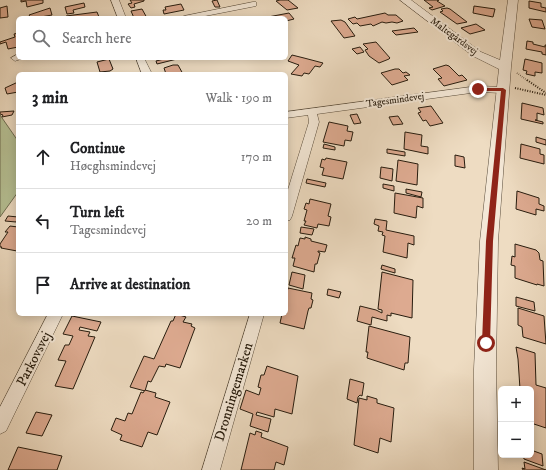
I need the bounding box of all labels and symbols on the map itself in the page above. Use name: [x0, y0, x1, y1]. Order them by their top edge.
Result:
street label: Maltegårdsvej: [428, 15, 480, 57]
route end: [469, 80, 487, 98]
street label: Tagesmindevej: [365, 90, 425, 110]
street label: Parkovsvej: [13, 329, 55, 389]
route start: [477, 334, 495, 352]
street label: Dronningemarken: [210, 340, 258, 443]

